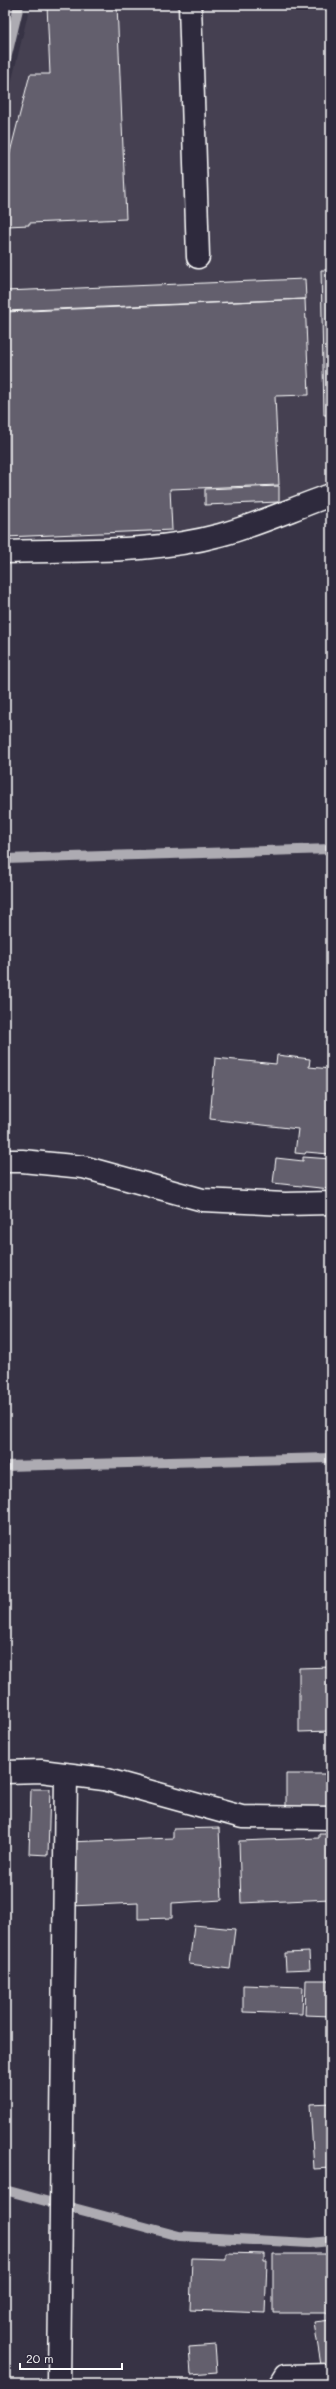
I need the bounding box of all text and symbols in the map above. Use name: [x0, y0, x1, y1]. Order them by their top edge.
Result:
scale bar: [20, 2345, 122, 2371]
text: 20 m: [26, 2350, 54, 2366]

